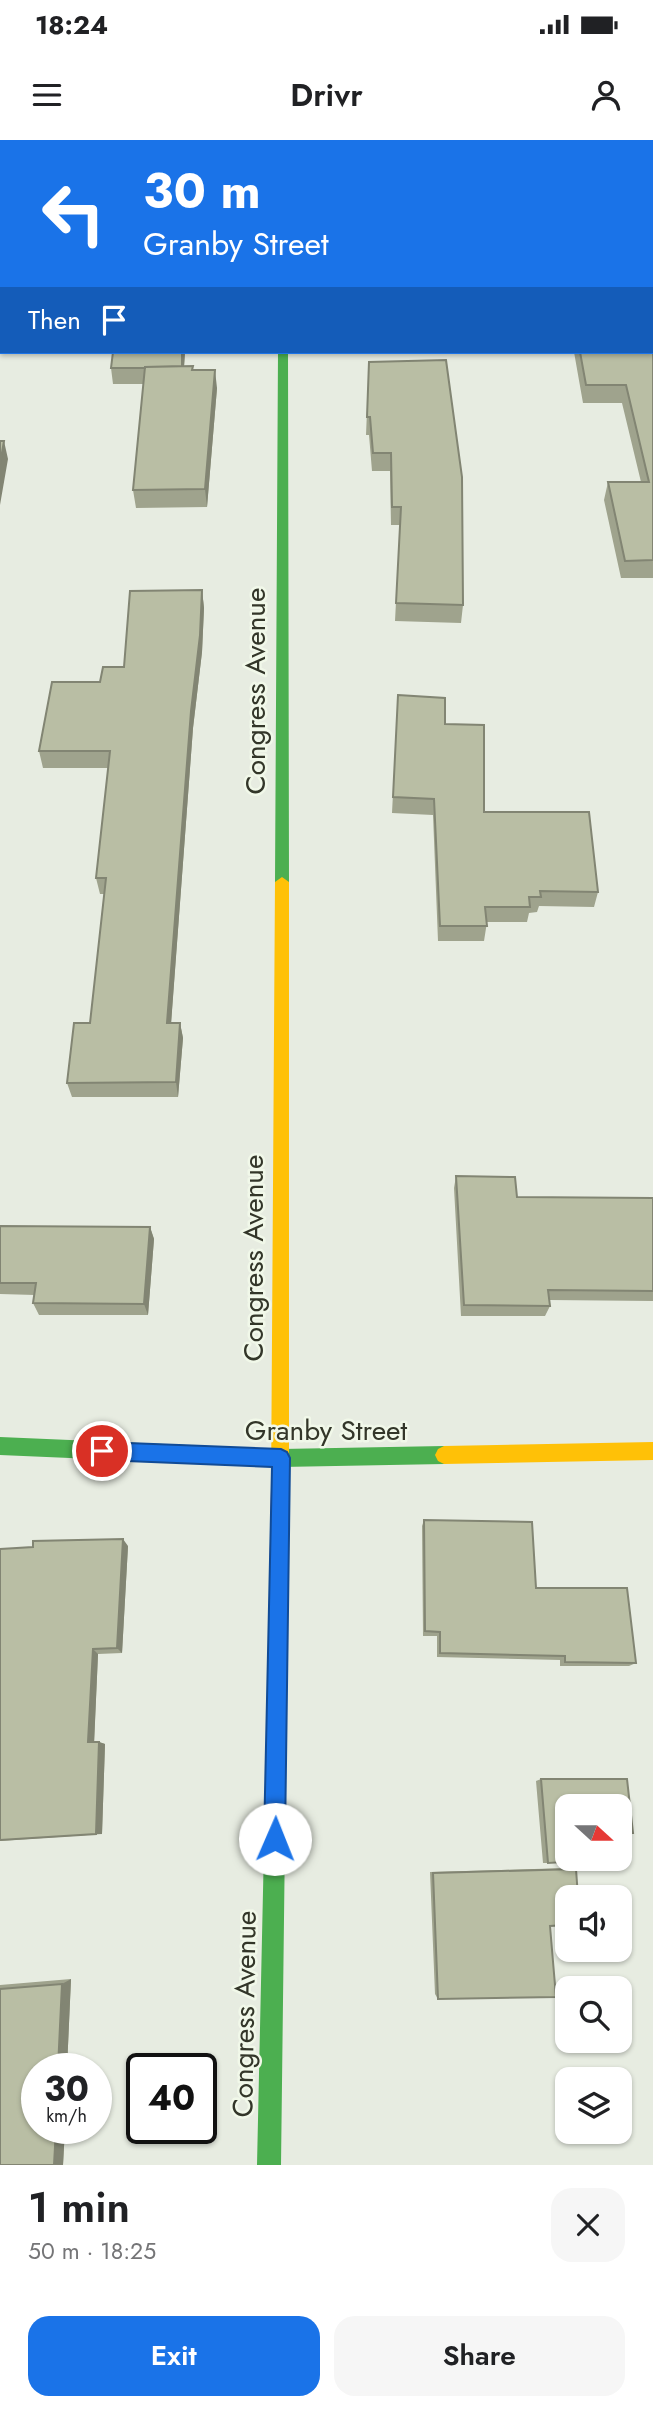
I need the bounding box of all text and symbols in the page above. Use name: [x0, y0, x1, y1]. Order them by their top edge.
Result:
text: 18:24: [35, 6, 108, 44]
text: Drivr: [290, 72, 363, 118]
icon: menu: [28, 76, 66, 114]
icon: person: [587, 76, 625, 114]
text: 30 m: [143, 156, 261, 226]
icon: left: [28, 168, 119, 259]
text: Granby Street: [143, 221, 329, 267]
text: Then: [28, 301, 81, 339]
icon: arrive: [95, 301, 133, 339]
street label: Congress Avenue: [235, 588, 276, 794]
street label: Congress Avenue: [233, 1155, 274, 1361]
street label: Granby Street: [245, 1410, 408, 1451]
pin: [72, 1421, 132, 1481]
icon: arrive: [83, 1432, 121, 1470]
north arrow: [555, 1794, 632, 1871]
map controls: [555, 1794, 632, 2144]
position arrow: [238, 1802, 312, 1876]
button: sound: [555, 1885, 632, 1962]
street label: Congress Avenue: [222, 1910, 267, 2118]
button: search: [555, 1976, 632, 2053]
speed limit sign: 40: [126, 2053, 217, 2144]
text: 30: [44, 2064, 89, 2114]
button: layers: [555, 2067, 632, 2144]
text: km/h: [46, 2103, 87, 2129]
text: 1 min: [28, 2177, 130, 2238]
button: close: [551, 2188, 625, 2262]
text: 50 m · 18:25: [28, 2234, 156, 2268]
button: Exit: [28, 2316, 320, 2396]
button: Share: [334, 2316, 625, 2396]

